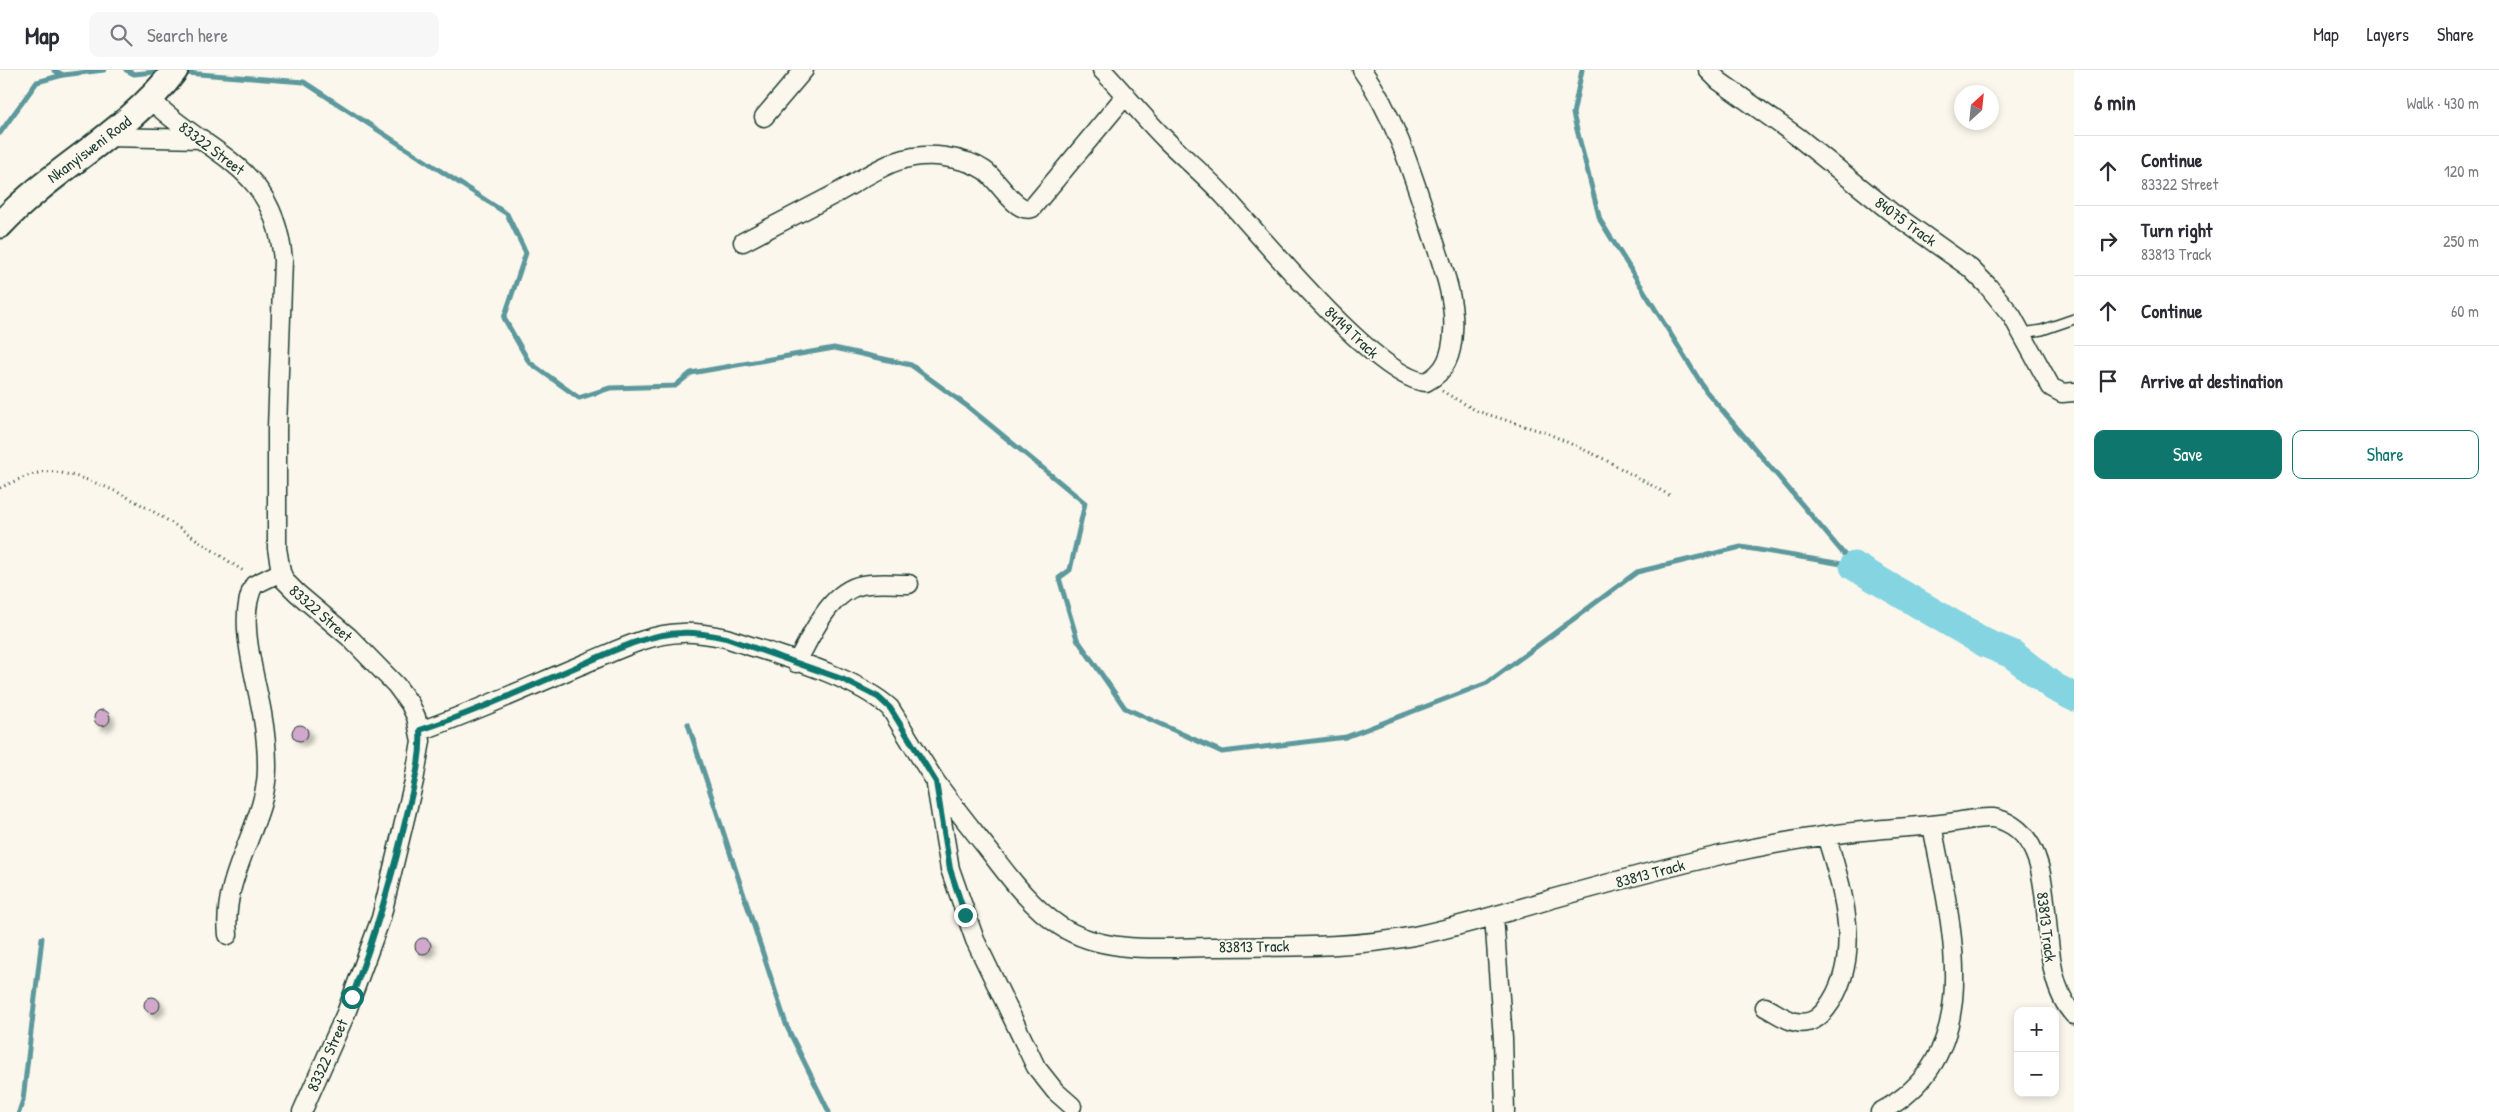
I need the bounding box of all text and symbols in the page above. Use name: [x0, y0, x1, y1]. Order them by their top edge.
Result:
search box: [89, 12, 439, 57]
text: Map: [25, 19, 59, 51]
icon: search: [107, 21, 135, 49]
text: Search here: [147, 22, 228, 48]
text: Map: [2313, 22, 2339, 47]
text: Layers: [2367, 22, 2409, 47]
text: Share: [2437, 22, 2474, 47]
north arrow: [1954, 85, 1999, 130]
text: 6 min: [2094, 88, 2136, 117]
text: Walk · 430 m: [2407, 92, 2479, 114]
street label: Nkanyisweni Road: [43, 110, 135, 188]
street label: 83322 Street: [175, 116, 250, 180]
text: Continue: [2141, 147, 2202, 173]
icon: ahead: [2094, 157, 2122, 185]
text: 120 m: [2444, 160, 2479, 182]
text: 83322 Street: [2141, 173, 2218, 195]
street label: 84075 Track: [1871, 191, 1942, 251]
text: Turn right: [2141, 217, 2212, 243]
icon: right: [2094, 227, 2122, 255]
text: 250 m: [2443, 230, 2479, 252]
text: 83813 Track: [2141, 243, 2211, 265]
icon: ahead: [2094, 297, 2122, 325]
text: Continue: [2141, 298, 2202, 324]
text: 60 m: [2451, 300, 2479, 322]
street label: 84149 Track: [1320, 301, 1384, 363]
icon: arrive: [2094, 367, 2122, 395]
text: Arrive at destination: [2141, 368, 2283, 394]
button: Save: [2094, 430, 2282, 479]
button: Share: [2292, 430, 2479, 479]
street label: 83322 Street: [285, 579, 358, 647]
street label: 83813 Track: [1613, 853, 1687, 893]
street label: 83813 Track: [2032, 891, 2062, 964]
route end: [954, 904, 977, 927]
street label: 83813 Track: [1219, 934, 1290, 958]
route start: [341, 986, 364, 1009]
map controls: [2014, 1007, 2059, 1097]
button: +: [2014, 1007, 2059, 1052]
street label: 83322 Street: [301, 1015, 353, 1095]
button: −: [2014, 1052, 2059, 1097]

